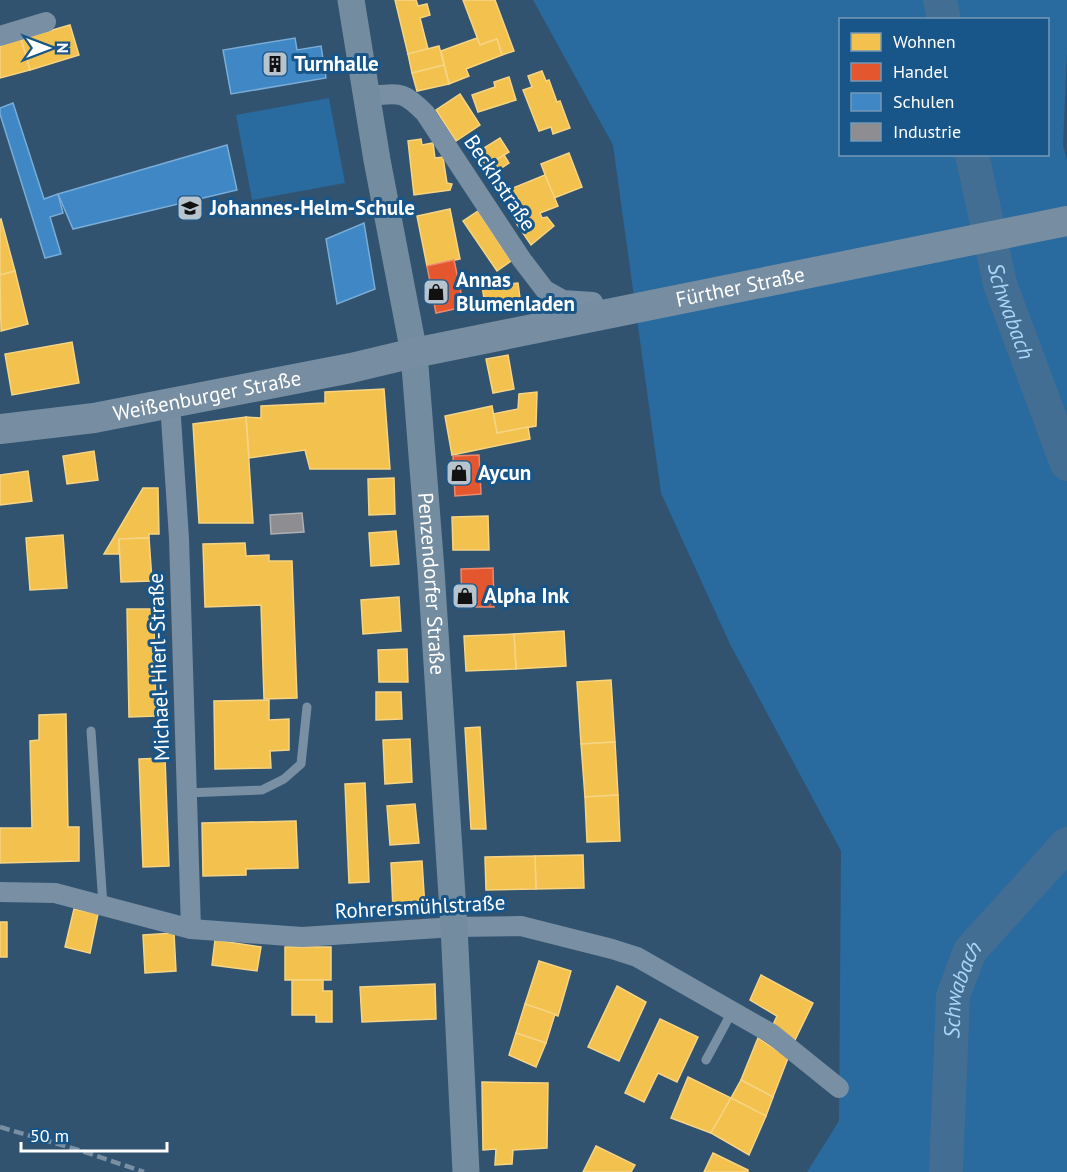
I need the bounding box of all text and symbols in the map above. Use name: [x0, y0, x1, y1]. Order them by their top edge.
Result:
north arrow: [18, 18, 78, 78]
legend: [839, 18, 1049, 156]
text: Wohnen: [893, 30, 955, 53]
text: N: [53, 43, 73, 53]
building icon: Turnhalle: [260, 49, 290, 79]
place label: Turnhalle: [294, 50, 379, 77]
text: Handel: [893, 60, 949, 83]
text: Schulen: [893, 90, 954, 113]
text: Industrie: [893, 120, 961, 143]
street label: Beckhstraße: [458, 129, 542, 236]
school or university icon: Johannes-Helm-Schule: [175, 193, 205, 223]
place label: Johannes-Helm-Schule: [209, 194, 415, 221]
street label: Fürther Straße: [673, 260, 807, 313]
water label: Schwabach: [982, 260, 1041, 363]
place label: Annas Blumenladen: [456, 266, 575, 317]
shop icon: Annas Blumenladen: [421, 277, 451, 307]
street label: Weißenburger Straße: [111, 364, 303, 427]
shop icon: Aycun: [444, 458, 474, 488]
place label: Aycun: [478, 459, 531, 486]
street label: Penzendorfer Straße: [412, 491, 452, 676]
street label: Michael-Hierl-Straße: [142, 573, 175, 762]
shop icon: Alpha Ink: [450, 581, 480, 611]
place label: Alpha Ink: [484, 582, 570, 609]
street label: Rohrersmühlstraße: [334, 889, 506, 924]
water label: Schwabach: [937, 934, 987, 1039]
scale bar: [21, 1115, 166, 1153]
text: 50 m: [30, 1124, 69, 1147]

